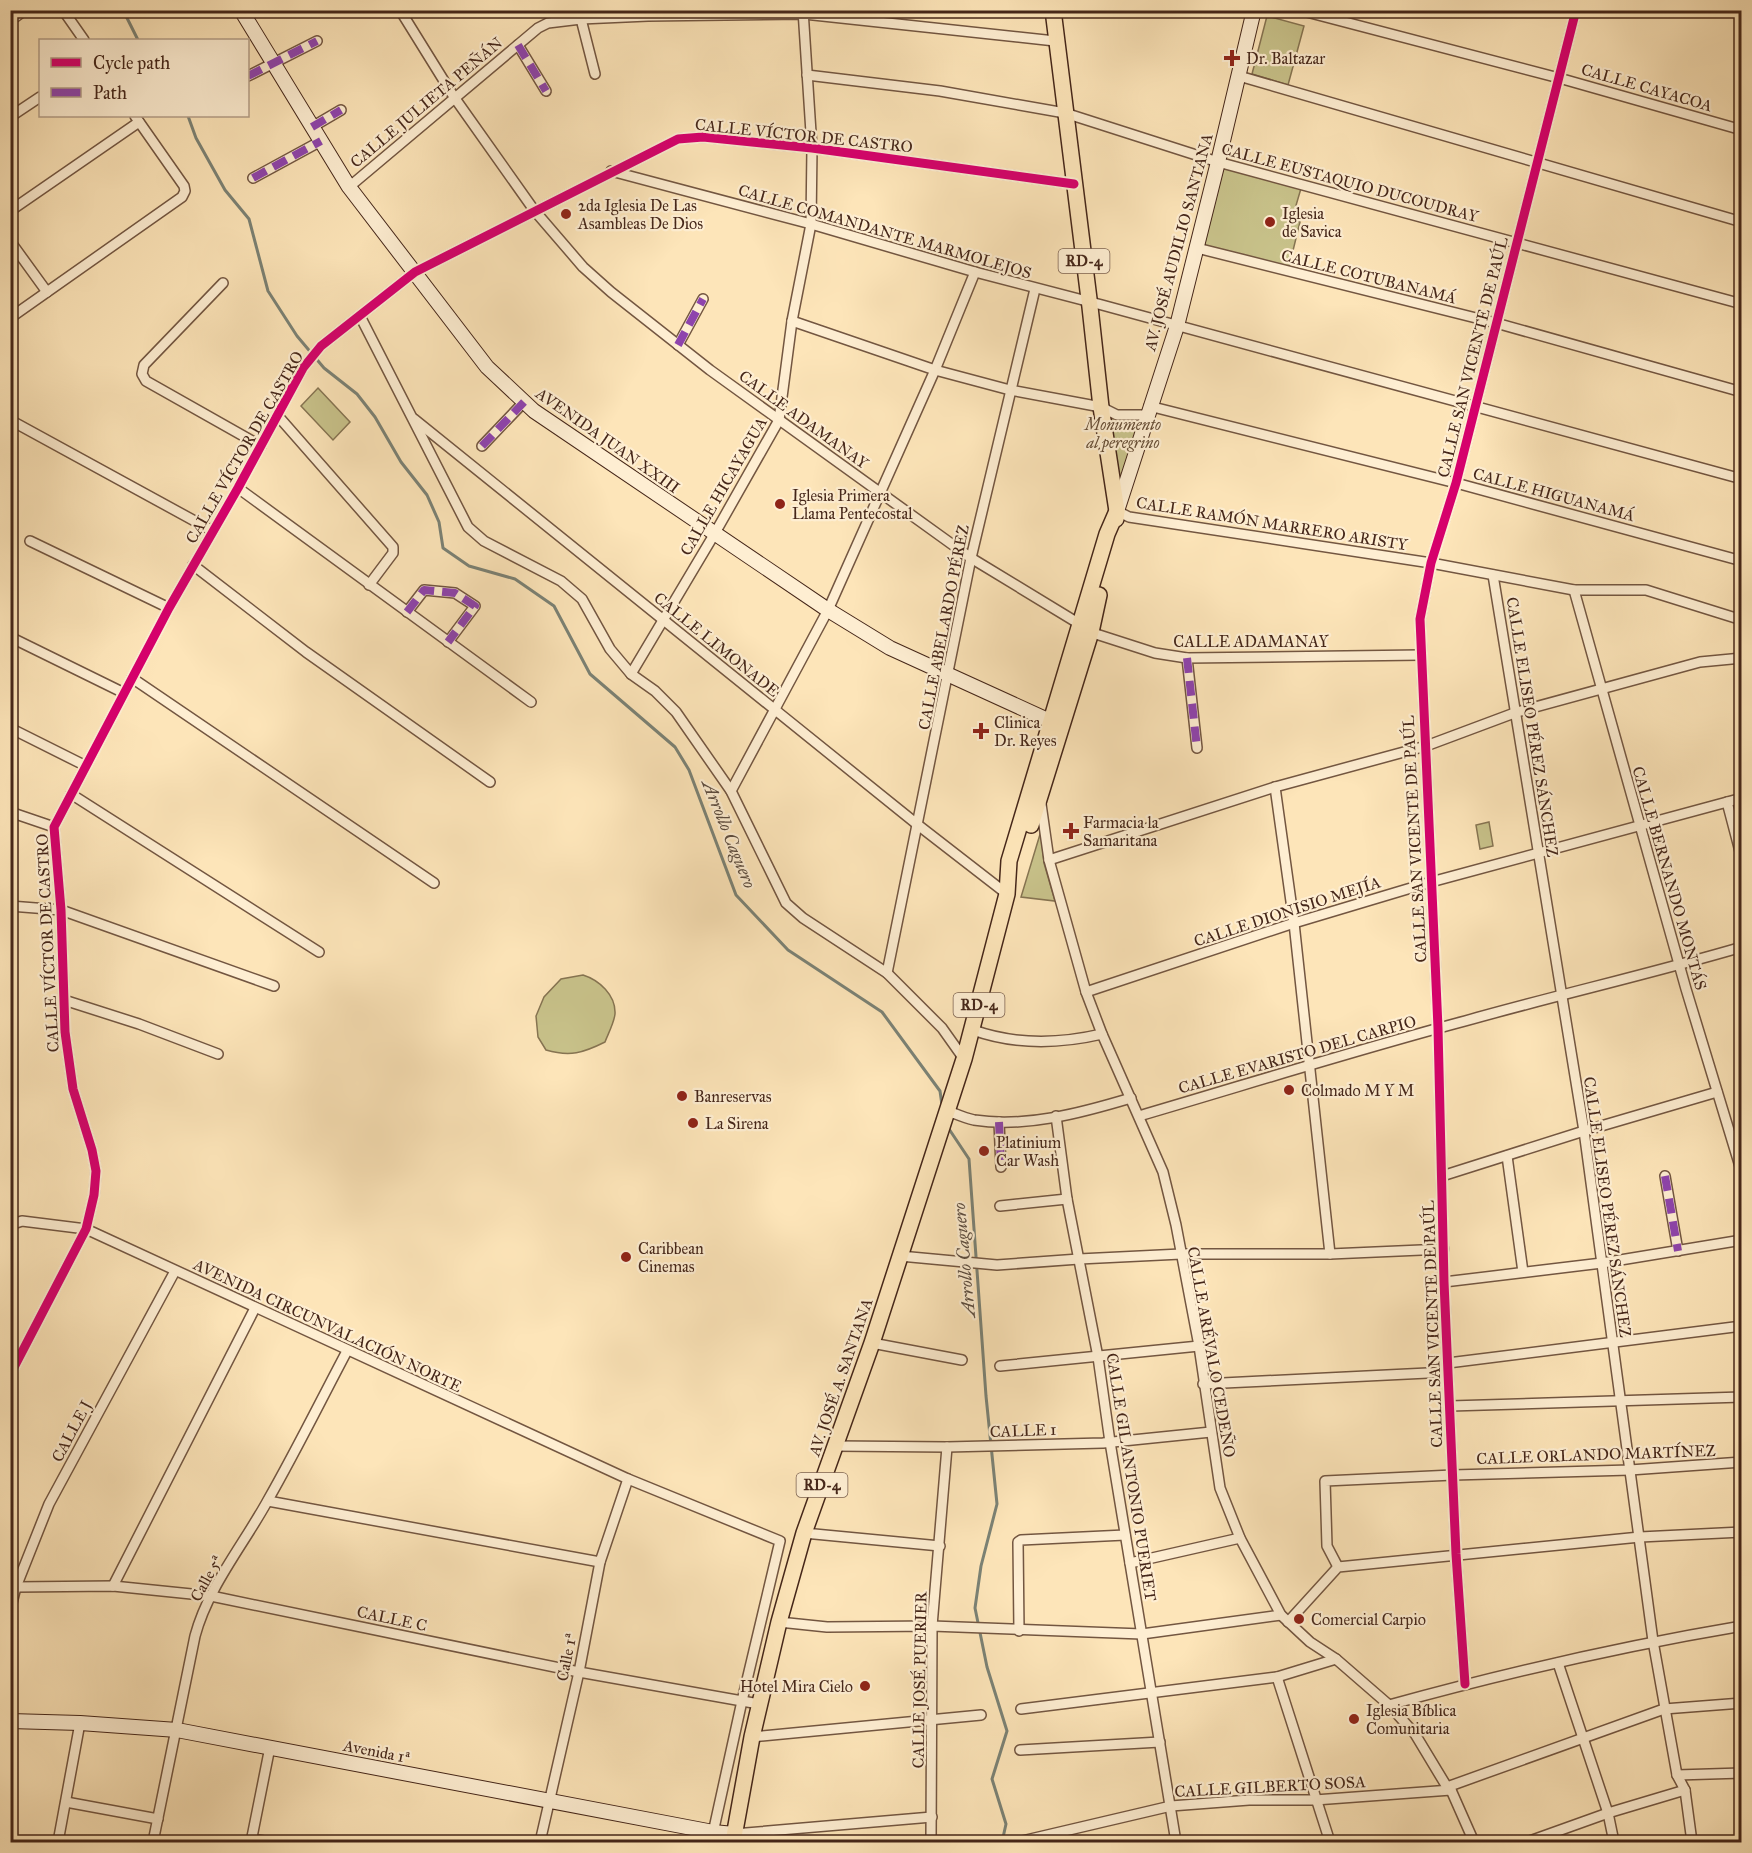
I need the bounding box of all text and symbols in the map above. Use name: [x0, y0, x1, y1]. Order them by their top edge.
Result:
street label: CALLE JULIETA PEÑÁN: [346, 32, 507, 172]
legend: [39, 39, 249, 117]
marker: Dr. Baltazar: [1223, 49, 1241, 67]
place label: Dr. Baltazar: [1246, 49, 1325, 68]
text: Cycle path: [93, 52, 170, 74]
street label: CALLE CAYACOA: [1579, 60, 1715, 115]
text: Path: [93, 82, 127, 104]
street label: CALLE VÍCTOR DE CASTRO: [694, 113, 914, 156]
street label: AV. JOSÉ AUDILIO SANTANA: [1138, 131, 1218, 354]
street label: CALLE EUSTAQUIO DUCOUDRAY: [1219, 139, 1481, 226]
street label: CALLE COMANDANTE MARMOLEJOS: [736, 180, 1034, 284]
place label: 2da Iglesia De Las Asambleas De Dios: [577, 196, 703, 233]
place label: Iglesia de Savica: [1282, 204, 1342, 241]
marker: 2da Iglesia De Las Asambleas De Dios: [559, 207, 573, 221]
marker: Iglesia de Savica: [1263, 215, 1277, 229]
street label: CALLE SAN VICENTE DE PAÚL: [1431, 234, 1512, 479]
street label: CALLE COTUBANAMÁ: [1279, 245, 1459, 308]
road number: RD-4: [1058, 249, 1110, 273]
street label: CALLE VÍCTOR DE CASTRO: [180, 347, 307, 547]
street label: CALLE ADAMANAY: [735, 366, 873, 473]
street label: AVENIDA JUAN XXIII: [531, 383, 683, 498]
street label: CALLE HICAYAGUA: [676, 413, 771, 559]
park label: Monumento al peregrino: [1083, 415, 1161, 453]
street label: CALLE HIGUANAMÁ: [1471, 463, 1637, 525]
place label: Iglesia Primera Llama Pentecostal: [792, 486, 913, 523]
street label: CALLE RAMÓN MARRERO ARISTY: [1135, 491, 1410, 554]
marker: Iglesia Primera Llama Pentecostal: [773, 497, 787, 511]
street label: CALLE ABELARDO PÉREZ: [912, 522, 973, 731]
street label: CALLE LIMONADE: [650, 588, 783, 701]
street label: CALLE ELISEO PÉREZ SÁNCHEZ: [1503, 595, 1564, 858]
street label: CALLE ADAMANAY: [1173, 632, 1330, 651]
place label: Clinica Dr. Reyes: [994, 713, 1057, 750]
street label: CALLE SAN VICENTE DE PAÚL: [1397, 715, 1430, 963]
marker: Clinica Dr. Reyes: [972, 722, 990, 740]
street label: CALLE BERNANDO MONTÁS: [1628, 764, 1712, 992]
water label: Arrollo Caguero: [696, 775, 761, 892]
place label: Farmacia la Samaritana: [1083, 813, 1159, 850]
marker: Farmacia la Samaritana: [1064, 824, 1078, 838]
street label: CALLE VÍCTOR DE CASTRO: [30, 833, 63, 1053]
street label: CALLE DIONISIO MEJÍA: [1191, 870, 1383, 952]
road number: RD-4: [954, 993, 1004, 1017]
street label: CALLE EVARISTO DEL CARPIO: [1176, 1011, 1418, 1098]
street label: CALLE ELISEO PÉREZ SÁNCHEZ: [1580, 1075, 1637, 1339]
place label: Colmado M Y M: [1301, 1081, 1414, 1100]
marker: Colmado M Y M: [1282, 1083, 1296, 1097]
place label: Banreservas: [694, 1087, 772, 1106]
marker: Banreservas: [675, 1089, 689, 1103]
place label: La Sirena: [705, 1114, 769, 1133]
marker: La Sirena: [686, 1116, 700, 1130]
place label: Platinium Car Wash: [996, 1133, 1062, 1170]
marker: Platinium Car Wash: [977, 1144, 991, 1158]
street label: CALLE SAN VICENTE DE PAÚL: [1417, 1200, 1446, 1448]
water label: Arrollo Caguero: [948, 1201, 980, 1320]
place label: Caribbean Cinemas: [638, 1239, 704, 1276]
street label: CALLE ARÉVALO CEDEÑO: [1184, 1245, 1241, 1459]
marker: Caribbean Cinemas: [619, 1250, 633, 1264]
street label: AVENIDA CIRCUNVALACIÓN NORTE: [190, 1252, 466, 1396]
street label: AV. JOSÉ A. SANTANA: [802, 1295, 877, 1460]
street label: CALLE GIL ANTONIO PUERIET: [1102, 1352, 1161, 1603]
street label: CALLE J: [47, 1397, 97, 1466]
street label: CALLE 1: [989, 1420, 1057, 1441]
street label: CALLE ORLANDO MARTÍNEZ: [1476, 1439, 1716, 1468]
road number: RD-4: [796, 1473, 848, 1497]
street label: Calle 5ª: [186, 1552, 227, 1605]
street label: CALLE JOSÉ PUERIER: [906, 1591, 932, 1769]
street label: CALLE C: [355, 1602, 429, 1635]
place label: Comercial Carpio: [1311, 1610, 1426, 1629]
marker: Comercial Carpio: [1292, 1612, 1306, 1626]
street label: Calle 1ª: [553, 1631, 580, 1683]
place label: Hotel Mira Cielo: [740, 1677, 853, 1696]
marker: Hotel Mira Cielo: [858, 1679, 872, 1693]
place label: Iglesia Bíblica Comunitaria: [1366, 1701, 1456, 1738]
marker: Iglesia Bíblica Comunitaria: [1347, 1712, 1361, 1726]
street label: Avenida 1ª: [341, 1736, 412, 1767]
street label: CALLE GILBERTO SOSA: [1174, 1772, 1366, 1801]

